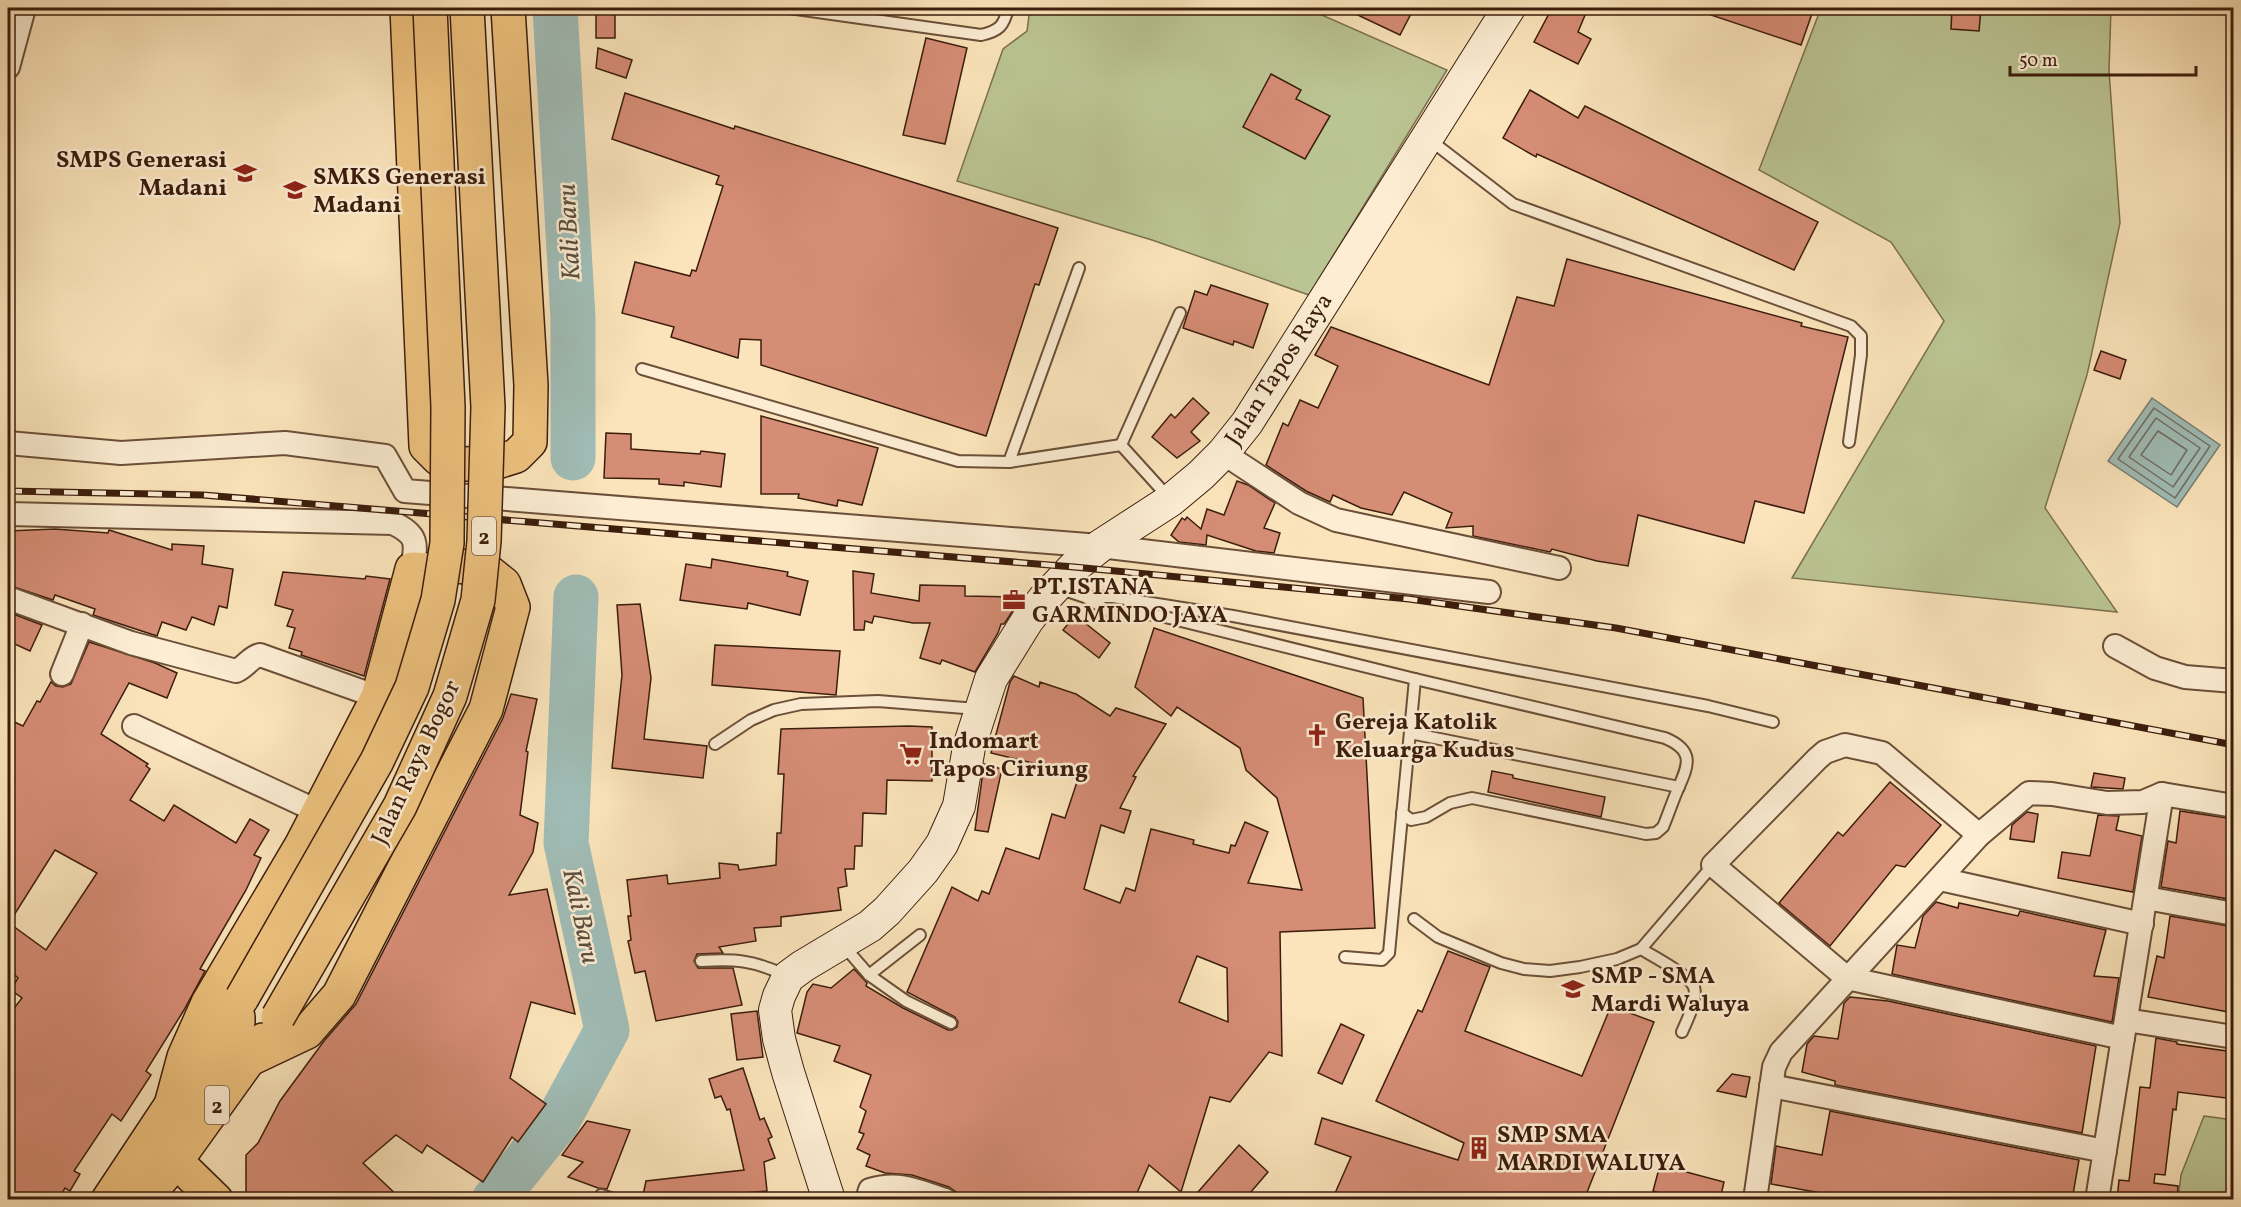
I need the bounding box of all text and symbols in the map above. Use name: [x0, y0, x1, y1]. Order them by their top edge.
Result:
scale bar: [2010, 39, 2196, 77]
text: 50 m: [2019, 49, 2058, 74]
place label: SMPS Generasi Madani: [56, 144, 227, 206]
school or university icon: SMPS Generasi Madani: [232, 160, 258, 186]
place label: SMKS Generasi Madani: [313, 161, 486, 223]
school or university icon: SMKS Generasi Madani: [282, 177, 308, 203]
water label: Kali Baru: [549, 183, 591, 281]
street label: Jalan Tapos Raya: [1217, 287, 1342, 453]
road number: 2: [472, 517, 496, 555]
place label: PT.ISTANA GARMINDO JAYA: [1032, 571, 1228, 633]
office icon: PT.ISTANA GARMINDO JAYA: [1001, 587, 1027, 613]
street label: Jalan Raya Bogor: [364, 675, 470, 851]
place label: Gereja Katolik Keluarga Kudus: [1335, 706, 1515, 768]
church icon: Gereja Katolik Keluarga Kudus: [1304, 722, 1330, 748]
place label: Indomart Tapos Ciriung: [929, 725, 1088, 787]
supermarket icon: Indomart Tapos Ciriung: [898, 741, 924, 767]
water label: Kali Baru: [552, 865, 608, 968]
place label: SMP - SMA Mardi Waluya: [1591, 960, 1750, 1022]
school or university icon: SMP - SMA Mardi Waluya: [1560, 976, 1586, 1002]
road number: 2: [205, 1086, 229, 1124]
place label: SMP SMA MARDI WALUYA: [1497, 1119, 1685, 1181]
building icon: SMP SMA MARDI WALUYA: [1466, 1135, 1492, 1161]

